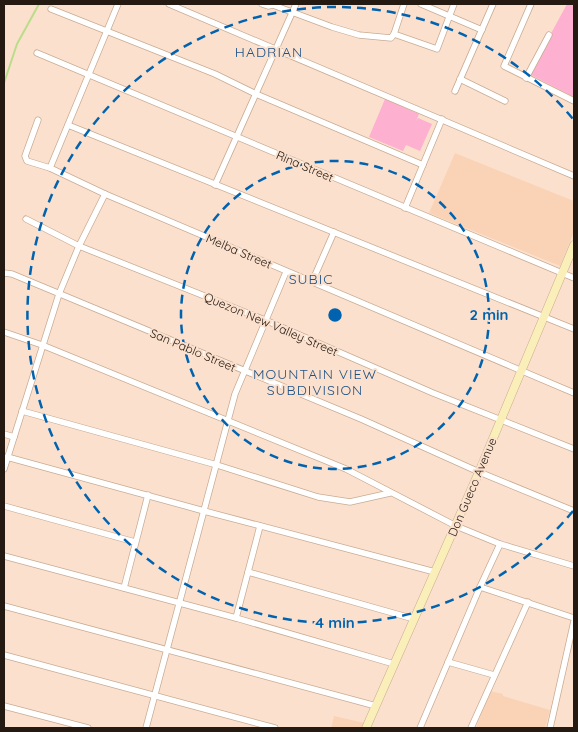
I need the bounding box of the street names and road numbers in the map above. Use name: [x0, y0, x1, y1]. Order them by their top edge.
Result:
street label: Rina Street: [274, 147, 336, 185]
street label: Melba Street: [204, 230, 274, 272]
street label: Quezon New Valley Street: [202, 289, 340, 359]
street label: San Pablo Street: [148, 325, 238, 375]
street label: Don Gueco Avenue: [444, 435, 500, 539]

